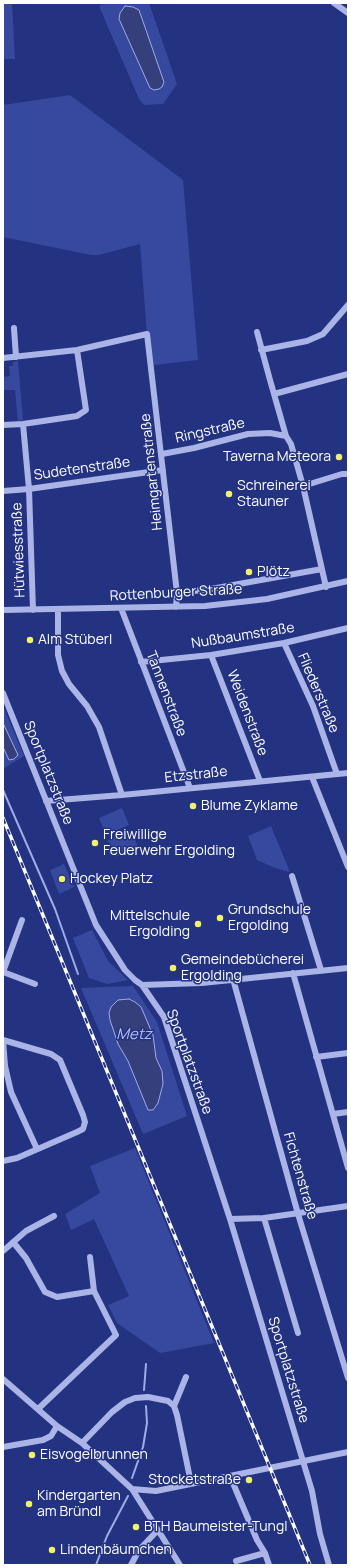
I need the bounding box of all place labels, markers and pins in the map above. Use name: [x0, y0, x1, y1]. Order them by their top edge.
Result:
place label: Taverna Meteora: [223, 449, 331, 465]
marker: Taverna Meteora: [334, 452, 344, 462]
place label: Schreinerei Stauner: [237, 478, 311, 510]
marker: Schreinerei Stauner: [224, 489, 234, 499]
place label: Plötz: [257, 564, 290, 580]
marker: Plötz: [244, 567, 254, 577]
place label: Alm Stüberl: [38, 632, 112, 648]
marker: Alm Stüberl: [25, 635, 35, 645]
place label: Blume Zyklame: [201, 798, 298, 814]
marker: Blume Zyklame: [188, 801, 198, 811]
place label: Freiwillige Feuerwehr Ergolding: [103, 827, 235, 860]
marker: Freiwillige Feuerwehr Ergolding: [90, 838, 100, 848]
place label: Hockey Platz: [70, 871, 153, 887]
marker: Hockey Platz: [57, 874, 67, 884]
place label: Grundschule Ergolding: [228, 902, 311, 934]
place label: Mittelschule Ergolding: [110, 908, 190, 940]
marker: Grundschule Ergolding: [215, 913, 225, 923]
marker: Mittelschule Ergolding: [193, 919, 203, 929]
place label: Gemeindebücherei Ergolding: [181, 952, 304, 984]
marker: Gemeindebücherei Ergolding: [168, 963, 178, 973]
place label: Eisvogelbrunnen: [40, 1447, 148, 1463]
marker: Eisvogelbrunnen: [27, 1450, 37, 1460]
place label: Stocketstraße: [148, 1472, 241, 1488]
marker: Stocketstraße: [244, 1475, 254, 1485]
place label: Kindergarten am Bründl: [37, 1488, 121, 1520]
marker: Kindergarten am Bründl: [24, 1499, 34, 1509]
place label: BTH Baumeister-Tungl: [144, 1519, 287, 1535]
marker: BTH Baumeister-Tungl: [131, 1522, 141, 1532]
place label: Lindenbäumchen: [60, 1542, 172, 1558]
marker: Lindenbäumchen: [47, 1545, 57, 1555]

